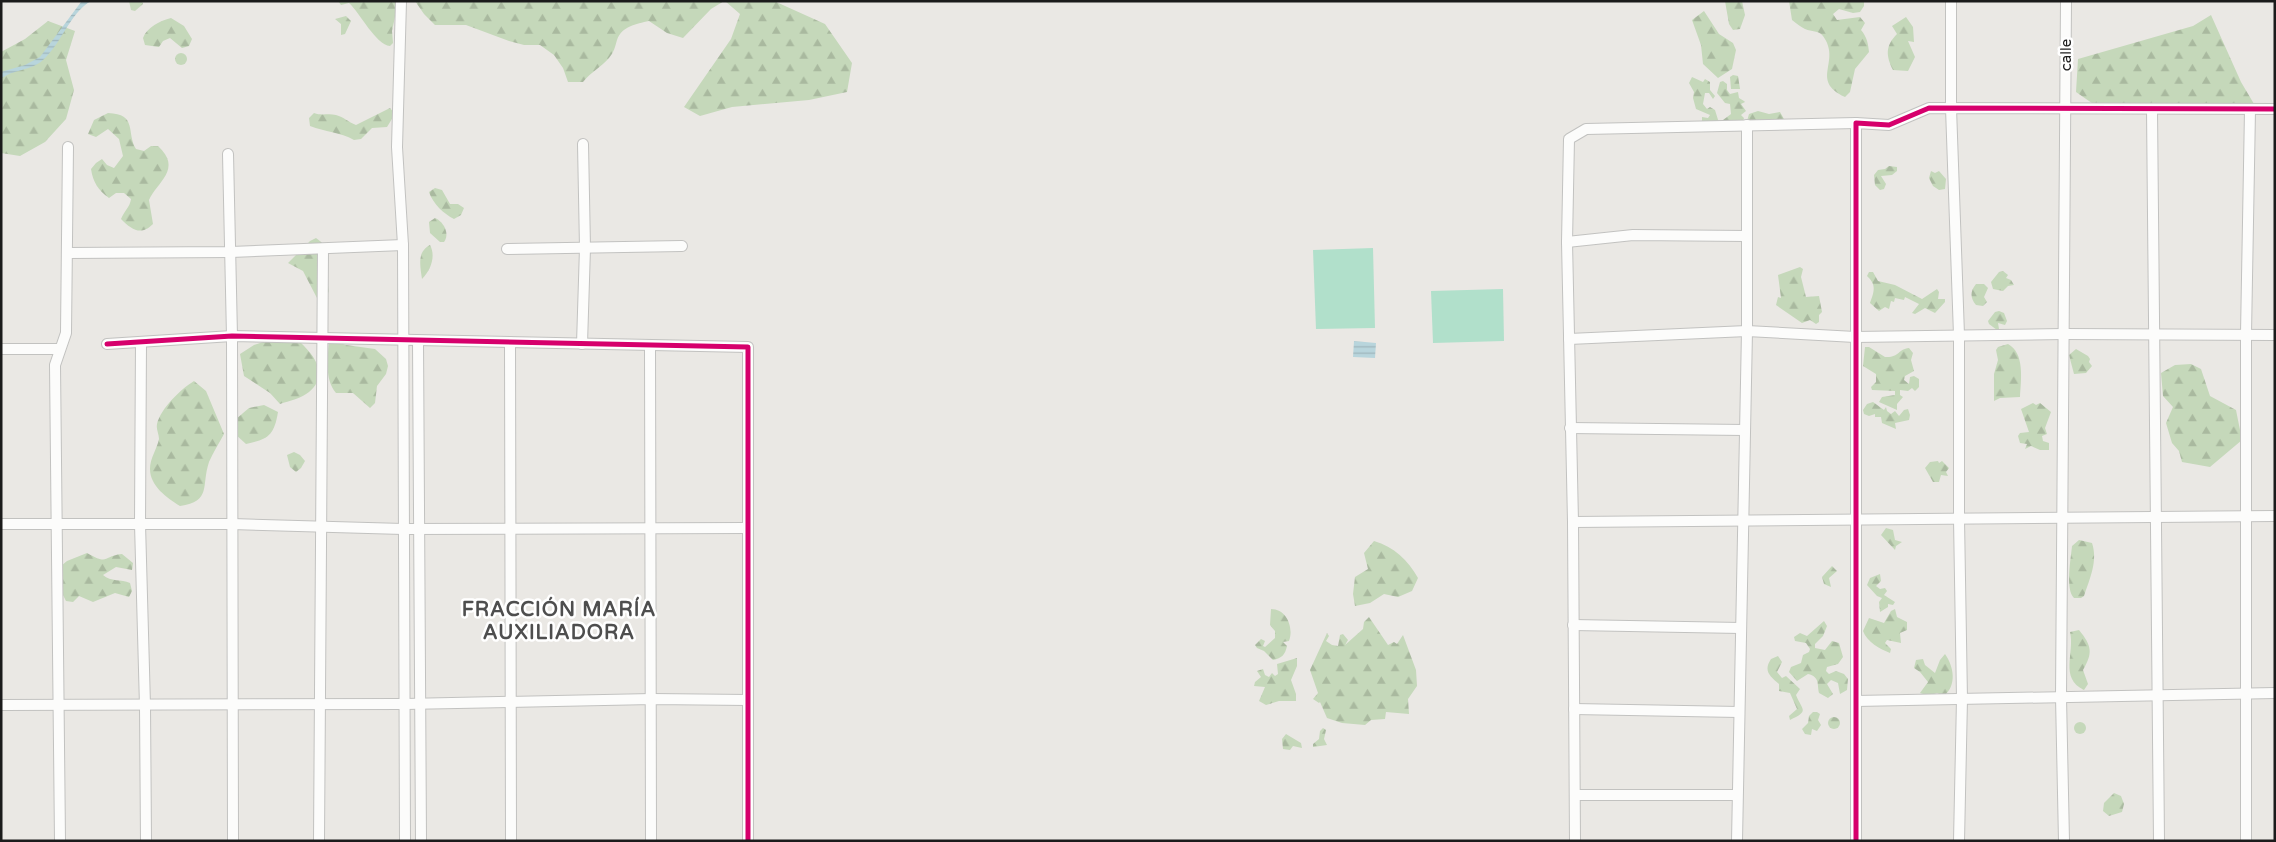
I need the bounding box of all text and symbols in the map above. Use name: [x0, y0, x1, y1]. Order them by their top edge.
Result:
street label: calle: [2057, 39, 2075, 71]
district label: FRACCIÓN MARÍA AUXILIADORA: [462, 596, 656, 645]

